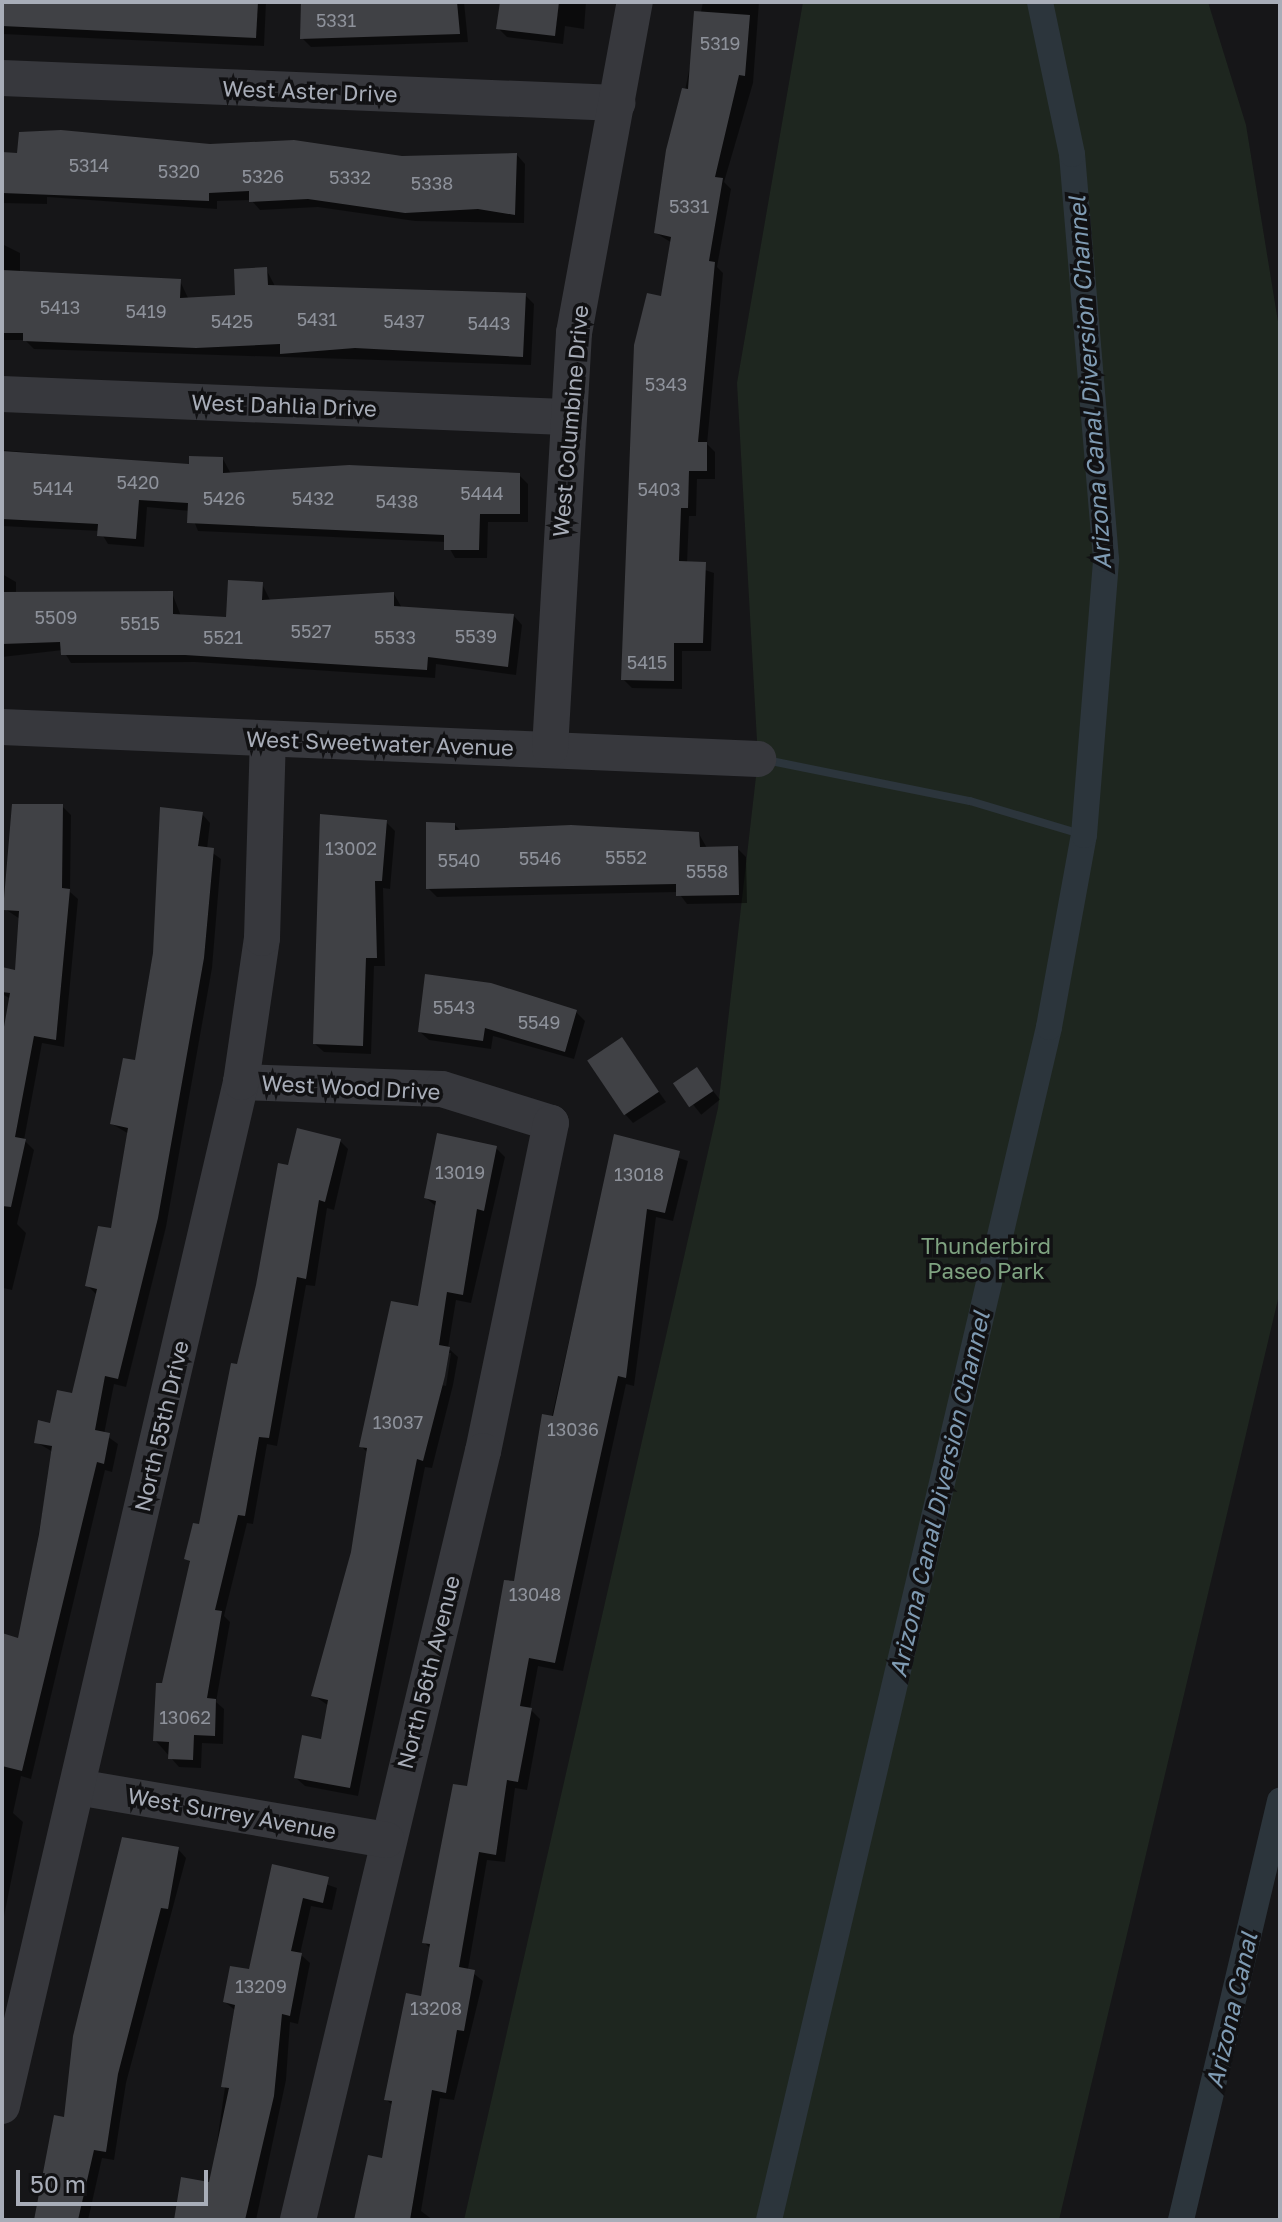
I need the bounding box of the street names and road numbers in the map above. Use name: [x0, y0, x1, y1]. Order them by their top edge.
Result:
street label: West Aster Drive: [222, 75, 398, 107]
street label: West Columbine Drive: [547, 304, 593, 538]
street label: West Dahlia Drive: [191, 389, 377, 421]
street label: West Sweetwater Avenue: [246, 725, 514, 761]
street label: West Wood Drive: [261, 1069, 441, 1105]
street label: North 55th Drive: [128, 1338, 194, 1514]
street label: North 56th Avenue: [391, 1573, 465, 1771]
street label: West Surrey Avenue: [126, 1782, 338, 1844]

